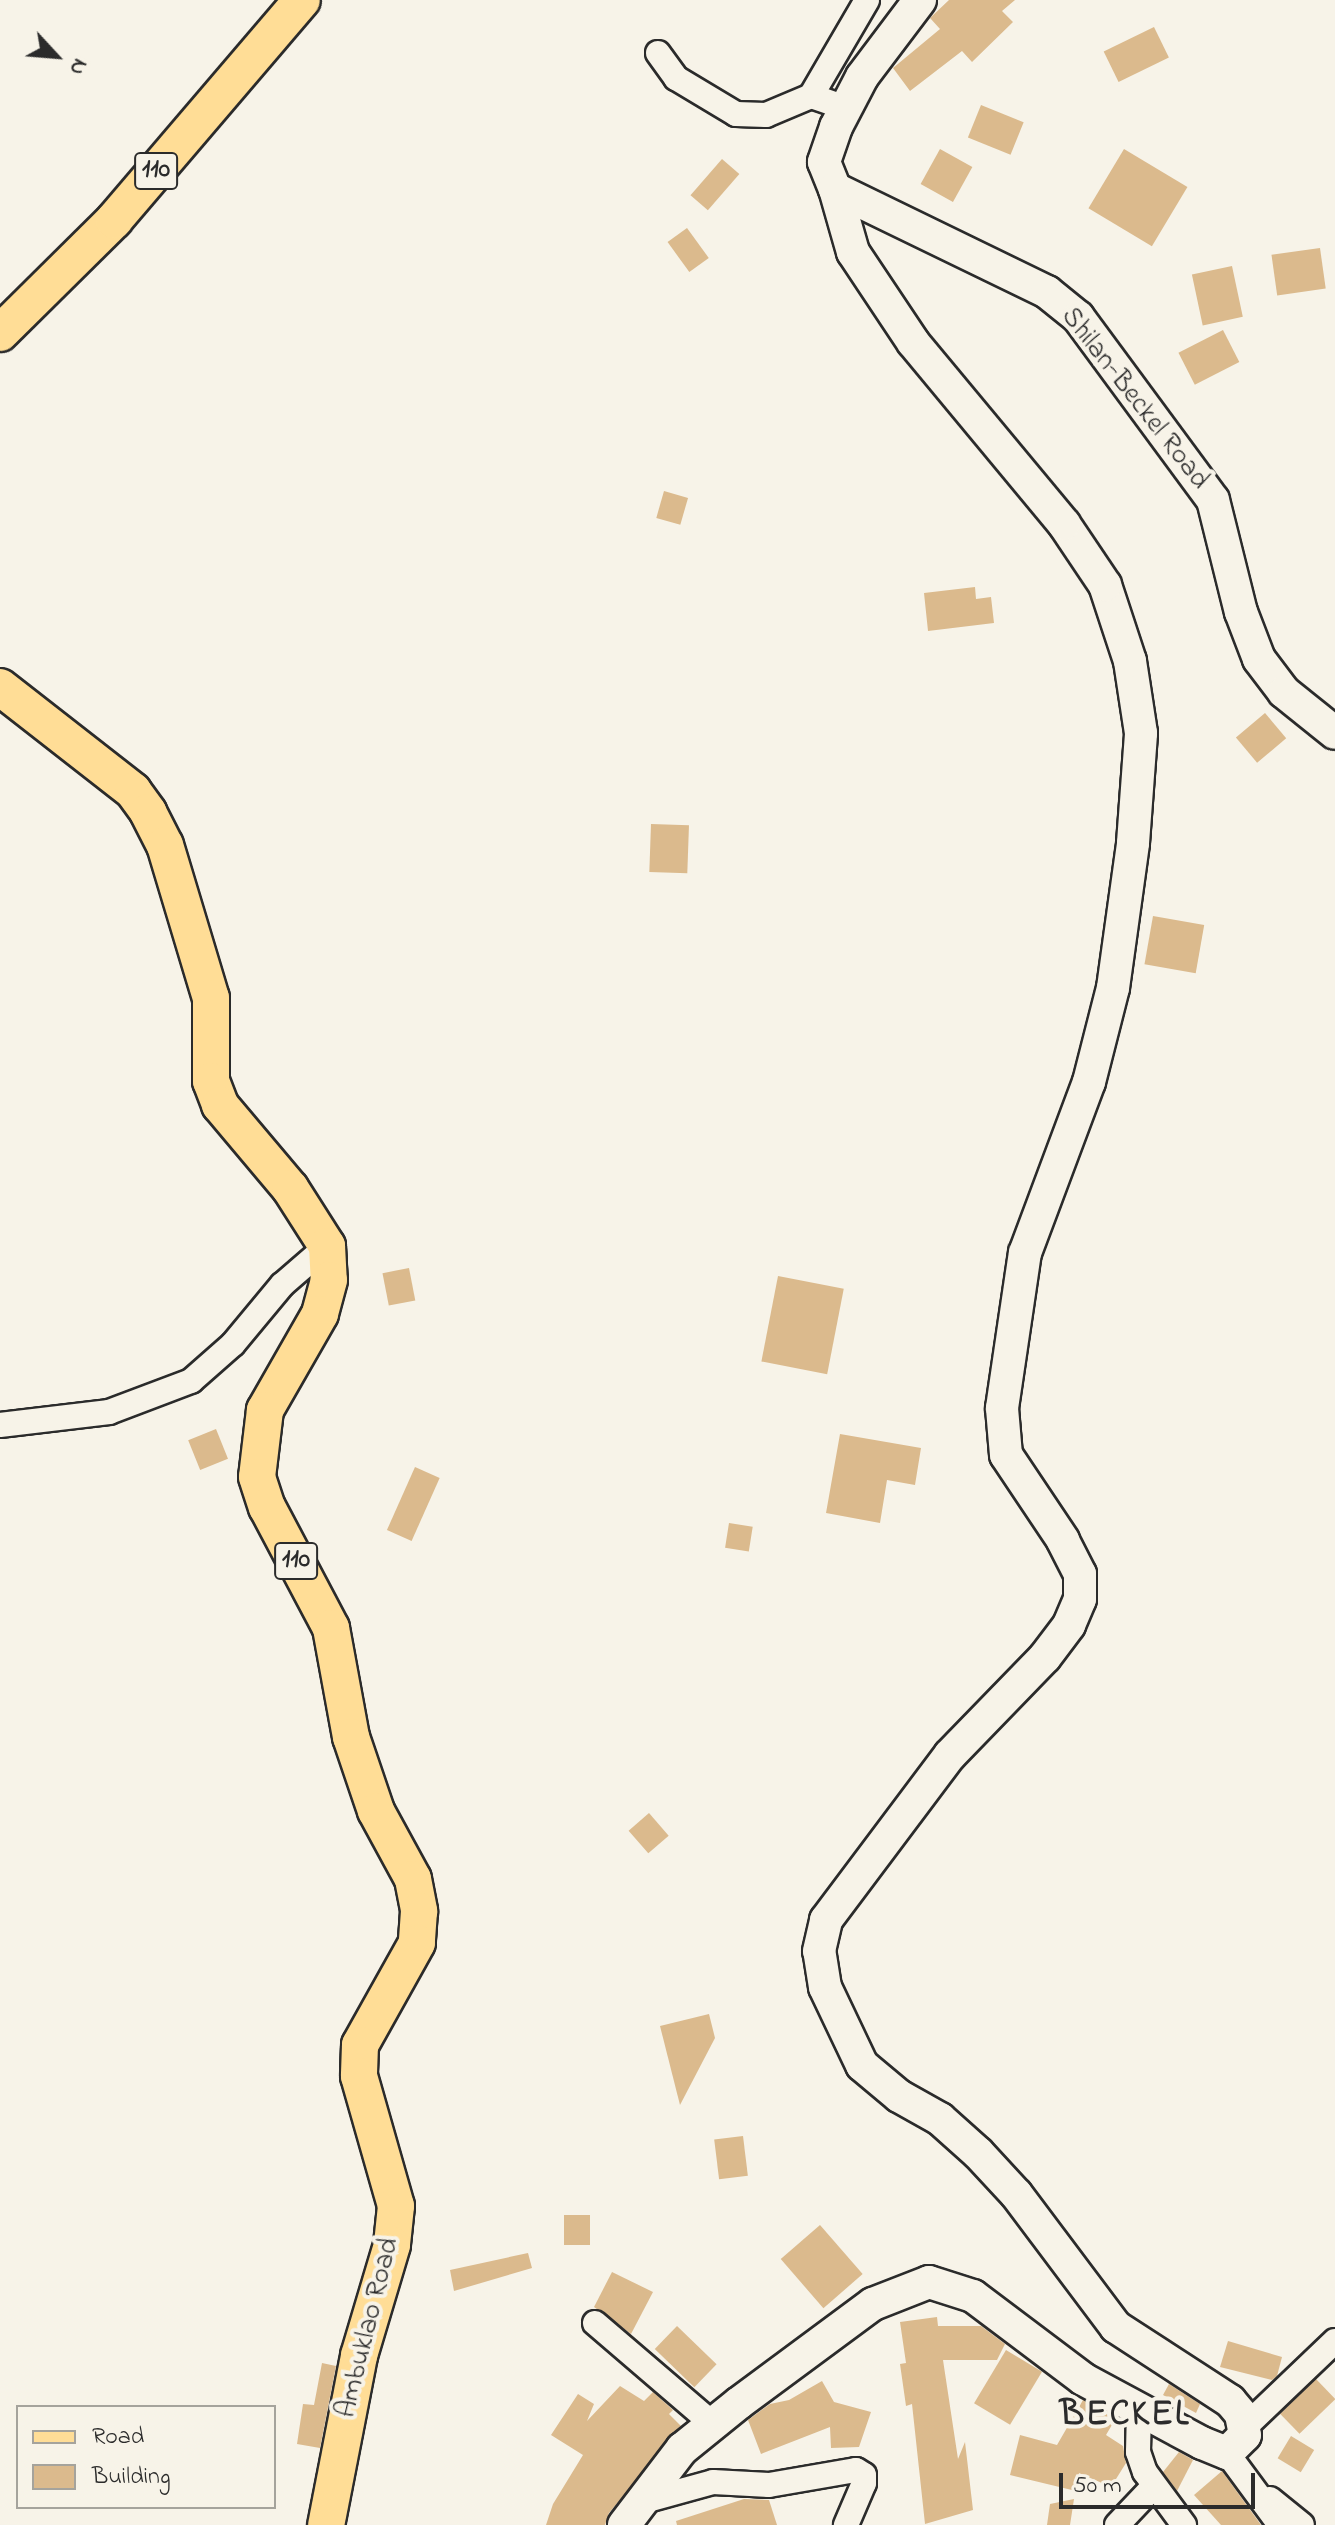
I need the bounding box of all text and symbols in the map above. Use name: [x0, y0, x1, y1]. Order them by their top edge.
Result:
north arrow: [16, 16, 96, 96]
text: N: [60, 53, 95, 80]
road number: 110: [134, 149, 178, 193]
street label: Shilan-Beckel Road: [1053, 301, 1215, 497]
road number: 110: [274, 1539, 318, 1583]
street label: Ambuklao Road: [330, 2235, 408, 2421]
district label: BECKEL: [1060, 2394, 1190, 2438]
legend: [16, 2405, 276, 2509]
text: Road: [92, 2420, 144, 2455]
scale bar: [1063, 2457, 1259, 2507]
text: Building: [92, 2460, 171, 2495]
text: 50 m: [1073, 2469, 1122, 2504]

